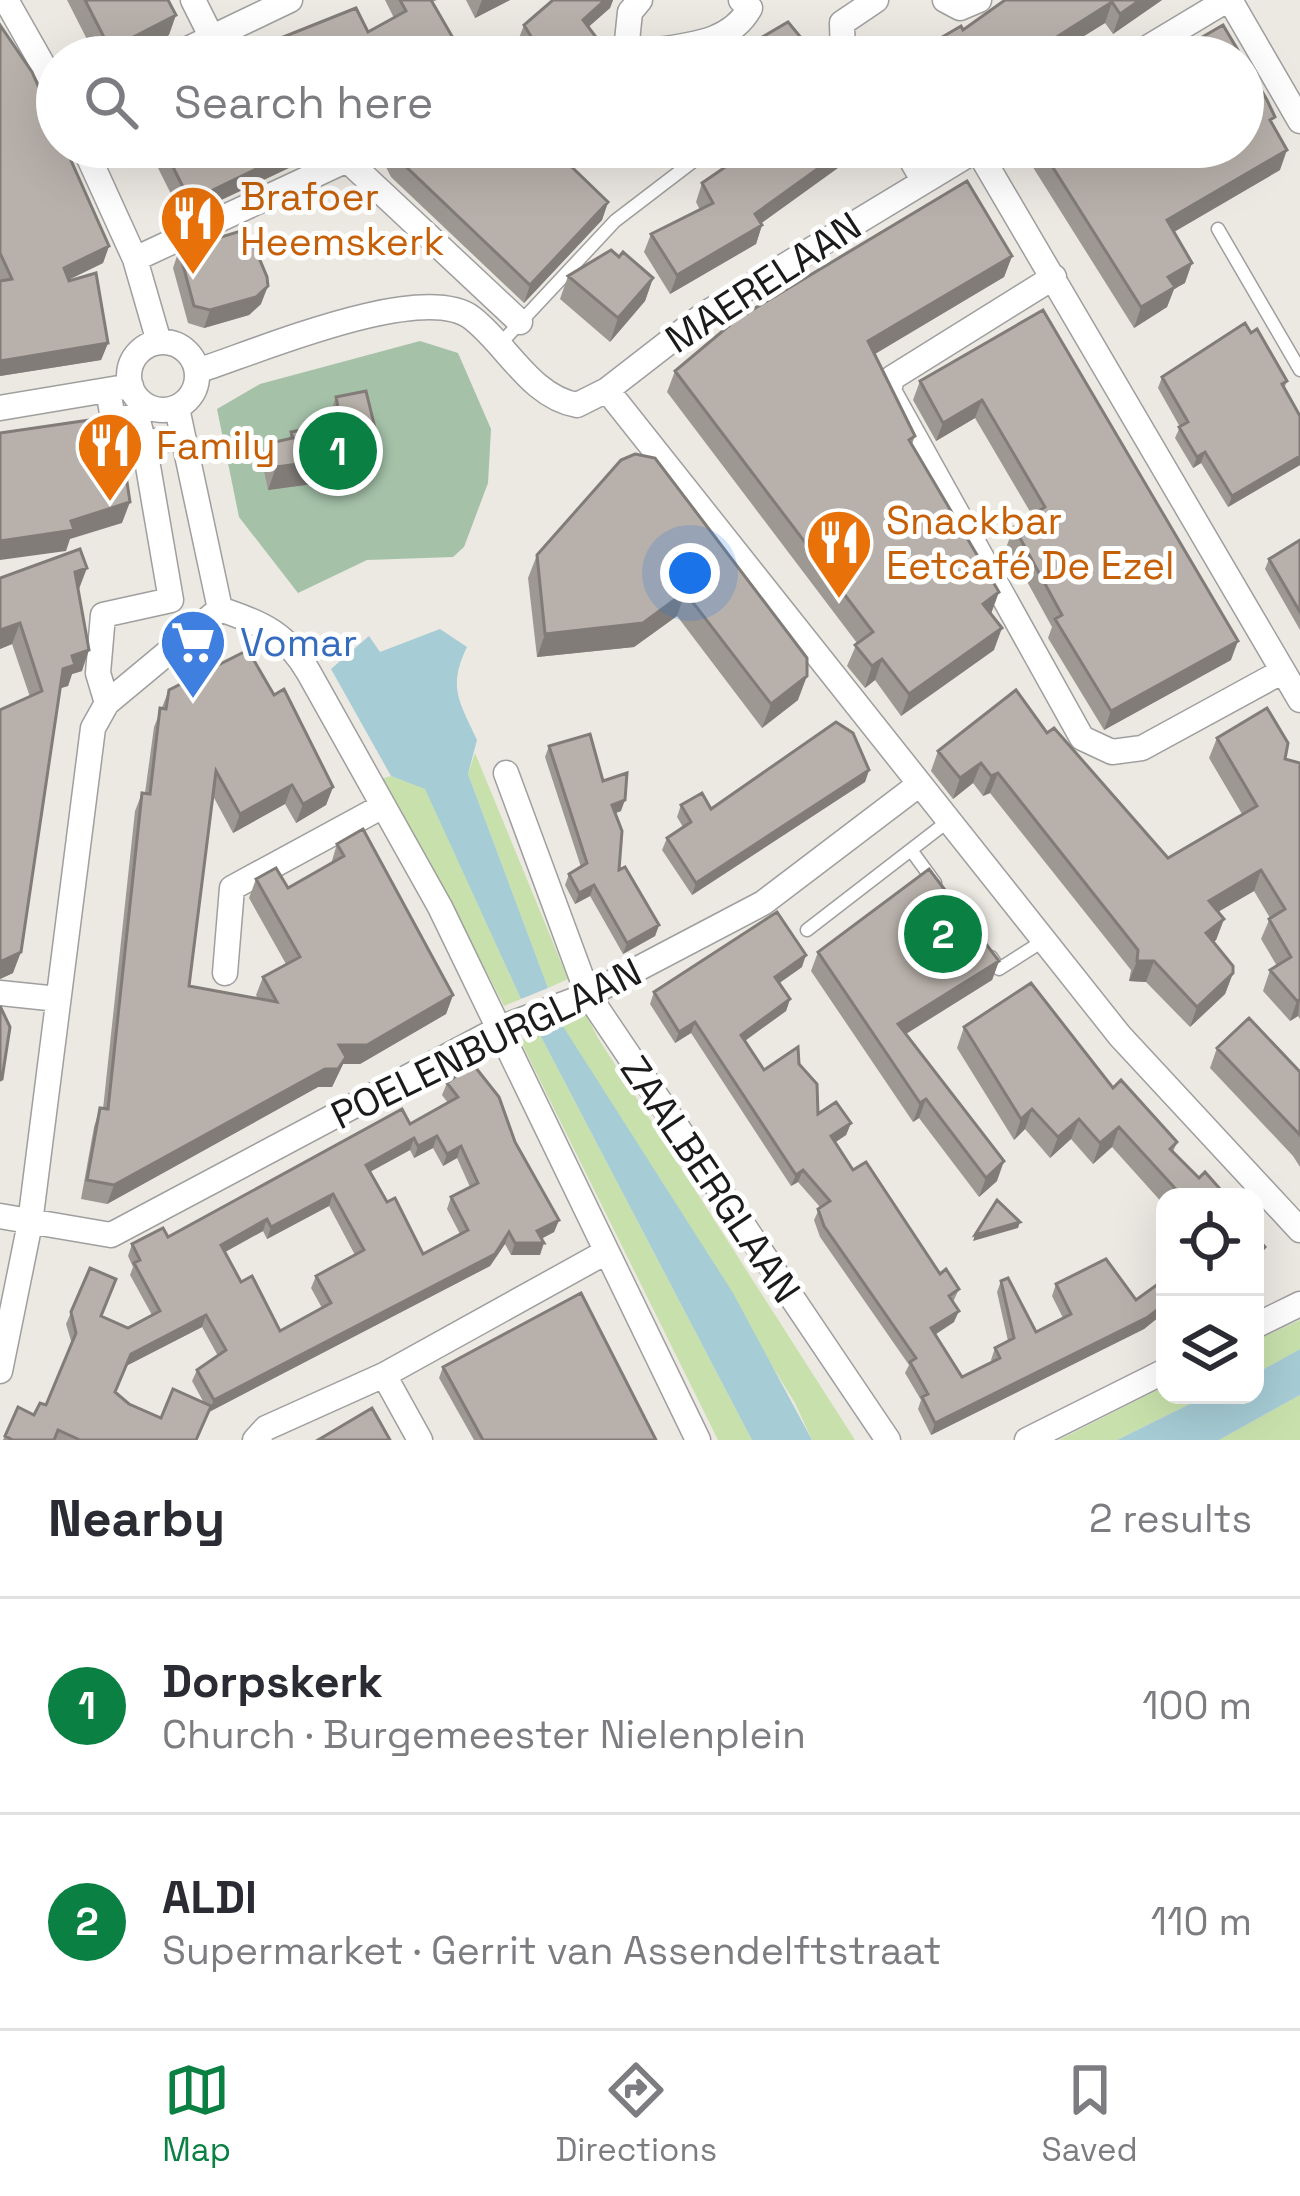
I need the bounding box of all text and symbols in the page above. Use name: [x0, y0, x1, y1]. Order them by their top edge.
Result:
search box: [36, 36, 1264, 168]
icon: search: [78, 69, 144, 135]
text: Search here: [174, 74, 433, 131]
place label: Brafoer Heemskerk: [240, 172, 445, 266]
restaurant icon: Brafoer Heemskerk: [158, 183, 228, 277]
street label: MAERELAAN: [656, 201, 870, 364]
pin: 1: [299, 406, 377, 496]
restaurant icon: Family: [75, 410, 145, 504]
place label: Family: [156, 421, 276, 470]
place label: Snackbar Eetcafé De Ezel: [886, 496, 1175, 590]
restaurant icon: Snackbar Eetcafé De Ezel: [804, 507, 874, 601]
your location: [660, 543, 720, 603]
supermarket icon: Vomar: [158, 607, 228, 701]
place label: Vomar: [240, 618, 357, 667]
pin: 2: [904, 889, 982, 979]
street label: POELENBURGLAAN: [323, 947, 649, 1140]
street label: ZAALBERGLAAN: [610, 1046, 811, 1312]
map controls: [1156, 1188, 1264, 1404]
button: locate: [1156, 1188, 1264, 1296]
button: layers: [1156, 1296, 1264, 1404]
text: Nearby: [48, 1486, 225, 1551]
text: 2 results: [1089, 1494, 1252, 1543]
text: Dorpskerk: [162, 1653, 383, 1710]
text: 1: [78, 1681, 96, 1730]
text: 100 m: [1142, 1681, 1252, 1730]
text: Church · Burgemeester Nielenplein: [162, 1710, 806, 1759]
text: ALDI: [162, 1869, 257, 1926]
text: 2: [75, 1897, 99, 1946]
text: 110 m: [1151, 1897, 1252, 1946]
text: Supermarket · Gerrit van Assendelftstraat: [162, 1926, 942, 1975]
tab: Map: [162, 2057, 231, 2171]
tab: Directions: [555, 2057, 717, 2171]
tab: Saved: [1042, 2057, 1138, 2171]

